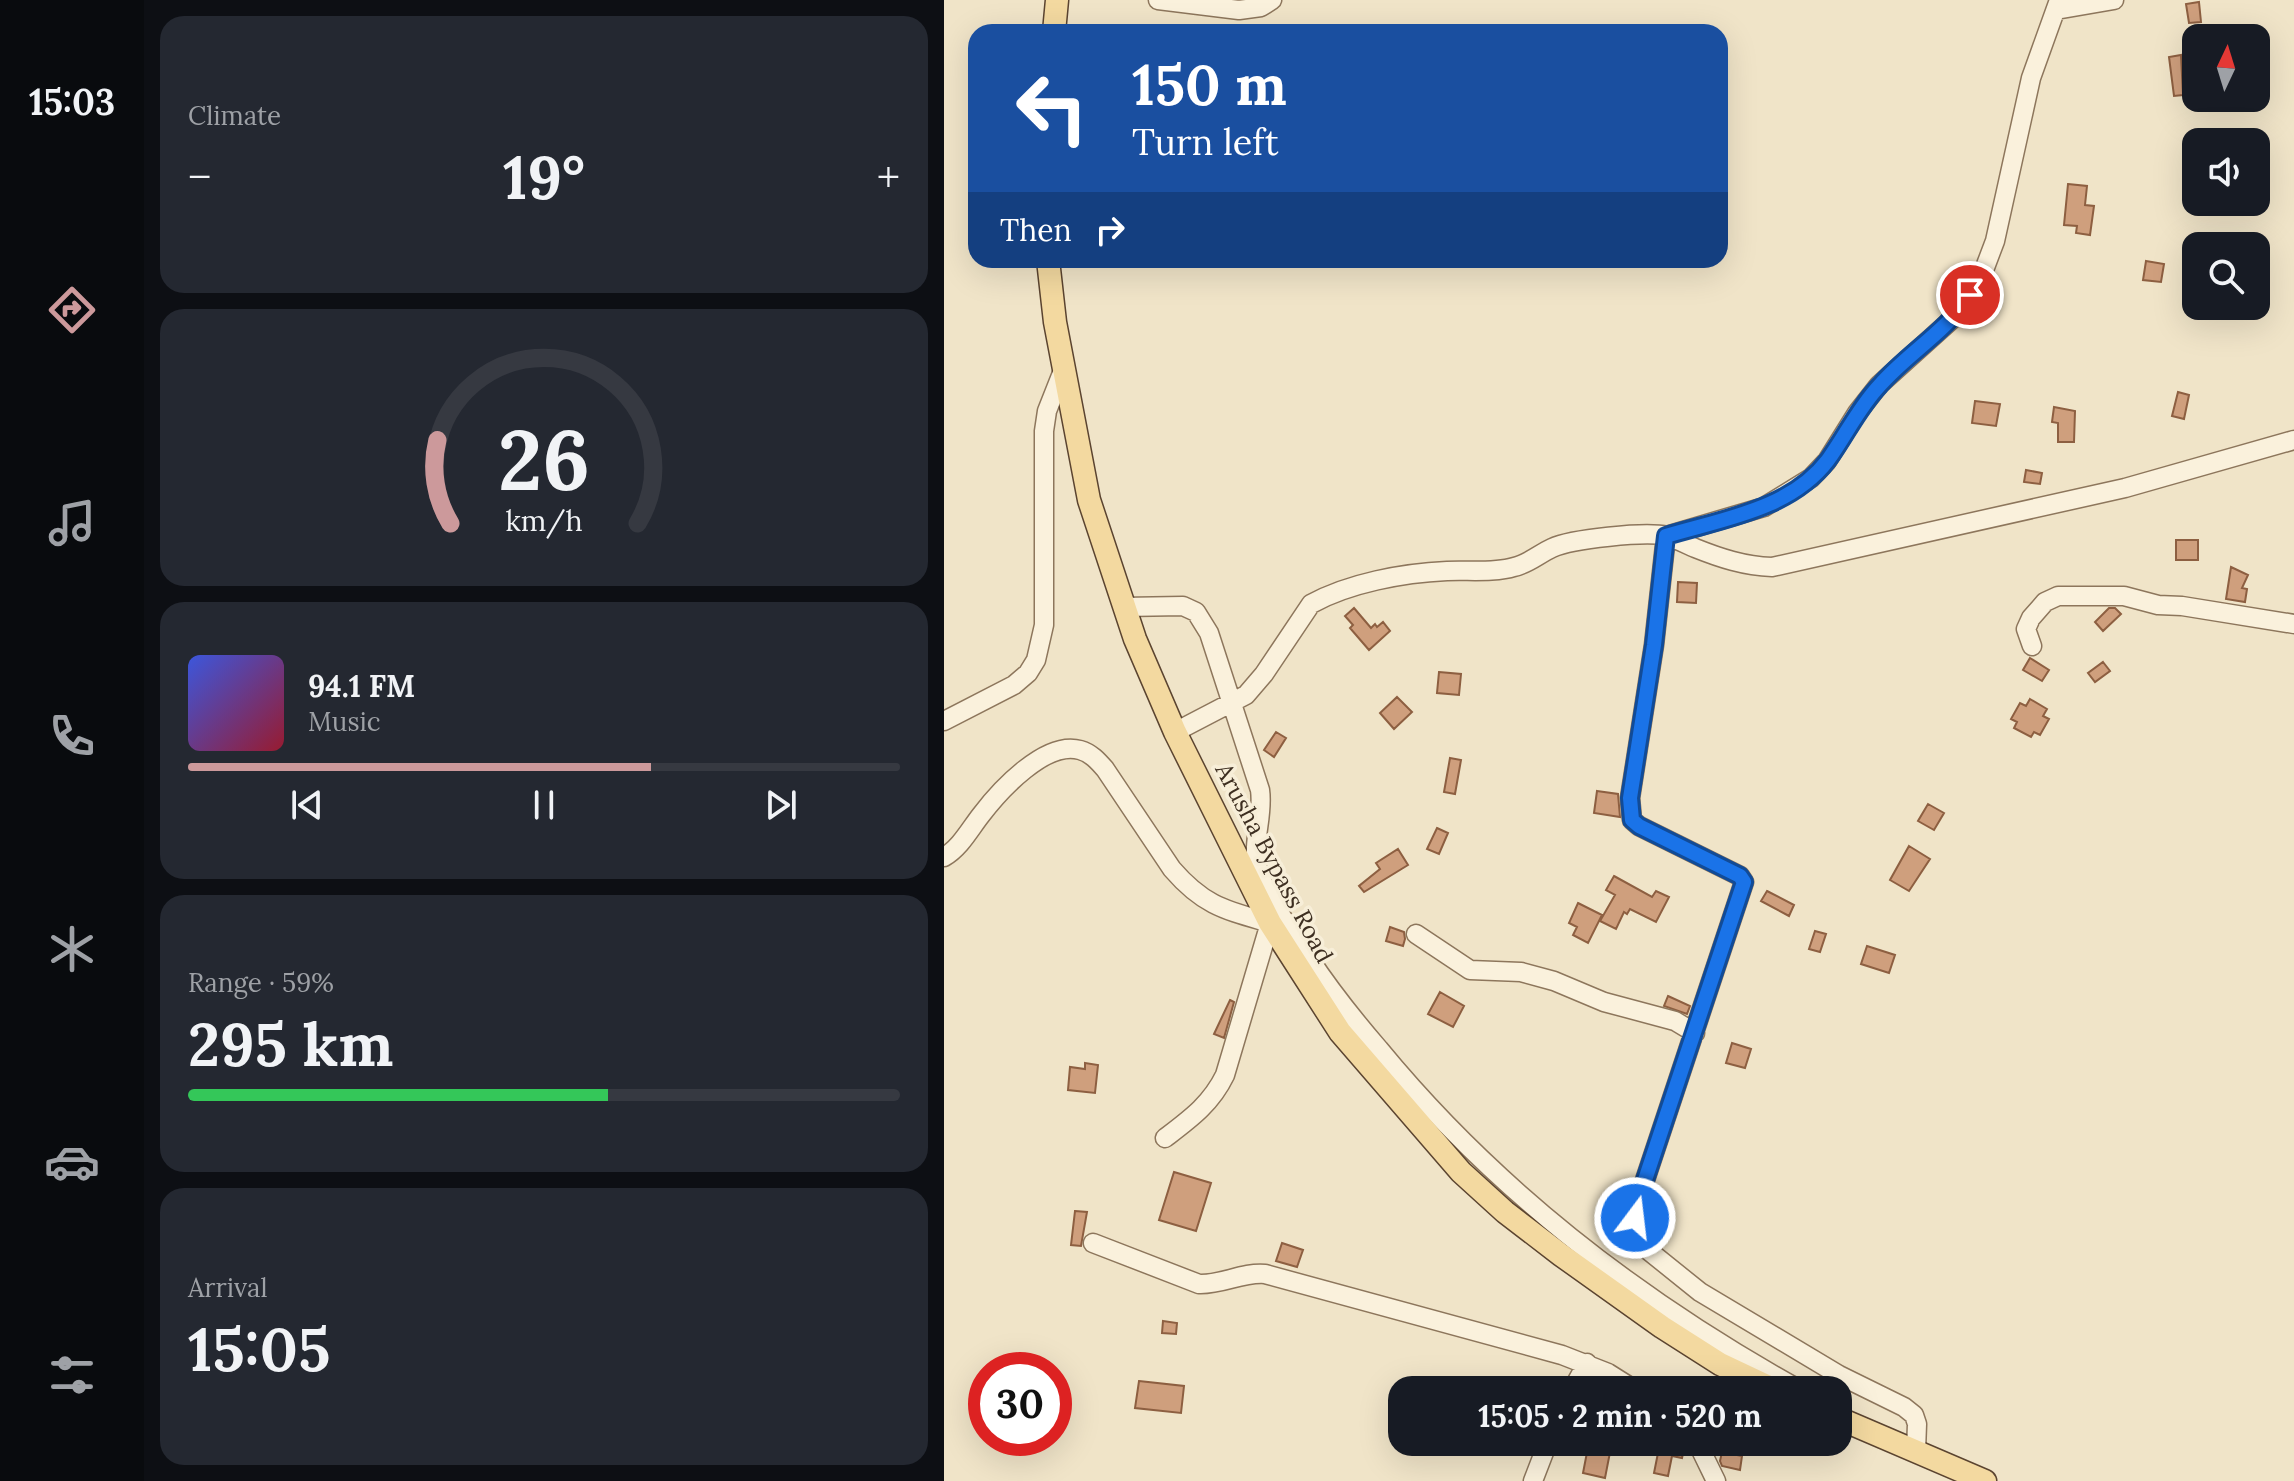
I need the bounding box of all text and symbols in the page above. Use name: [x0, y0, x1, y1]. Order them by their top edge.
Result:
north arrow: [2182, 24, 2270, 112]
map controls: [2182, 24, 2270, 320]
text: 150 m: [1132, 49, 1287, 120]
icon: left: [1000, 56, 1104, 160]
text: 15:03: [29, 79, 115, 125]
text: Climate: [188, 99, 281, 132]
text: Turn left: [1132, 119, 1279, 165]
button: sound: [2182, 128, 2270, 216]
text: 19°: [503, 139, 585, 215]
text: −: [188, 149, 211, 205]
text: +: [877, 149, 900, 205]
icon: right: [1088, 208, 1132, 252]
text: Then: [1000, 211, 1072, 249]
button: search: [2182, 232, 2270, 320]
pin: [1936, 261, 2004, 329]
icon: arrive: [1948, 273, 1992, 317]
icon: directions: [44, 282, 100, 338]
text: 26: [498, 405, 590, 512]
icon: music: [44, 495, 100, 551]
text: km/h: [505, 502, 583, 539]
text: 94.1 FM: [308, 667, 415, 705]
text: Music: [308, 705, 381, 738]
icon: phone: [44, 708, 100, 764]
street label: Arusha Bypass Road: [1208, 757, 1340, 968]
icon: previous: [285, 783, 329, 827]
icon: pause: [522, 783, 566, 827]
icon: next: [759, 783, 803, 827]
icon: climate: [44, 921, 100, 977]
text: Range · 59%: [188, 966, 334, 999]
text: 295 km: [188, 1006, 394, 1082]
icon: car: [44, 1134, 100, 1190]
position arrow: [1593, 1176, 1677, 1260]
text: Arrival: [188, 1271, 267, 1304]
text: 15:05: [188, 1311, 330, 1387]
icon: filters: [44, 1347, 100, 1403]
speed limit sign: 30: [968, 1352, 1072, 1456]
text: 15:05 · 2 min · 520 m: [1478, 1397, 1762, 1435]

